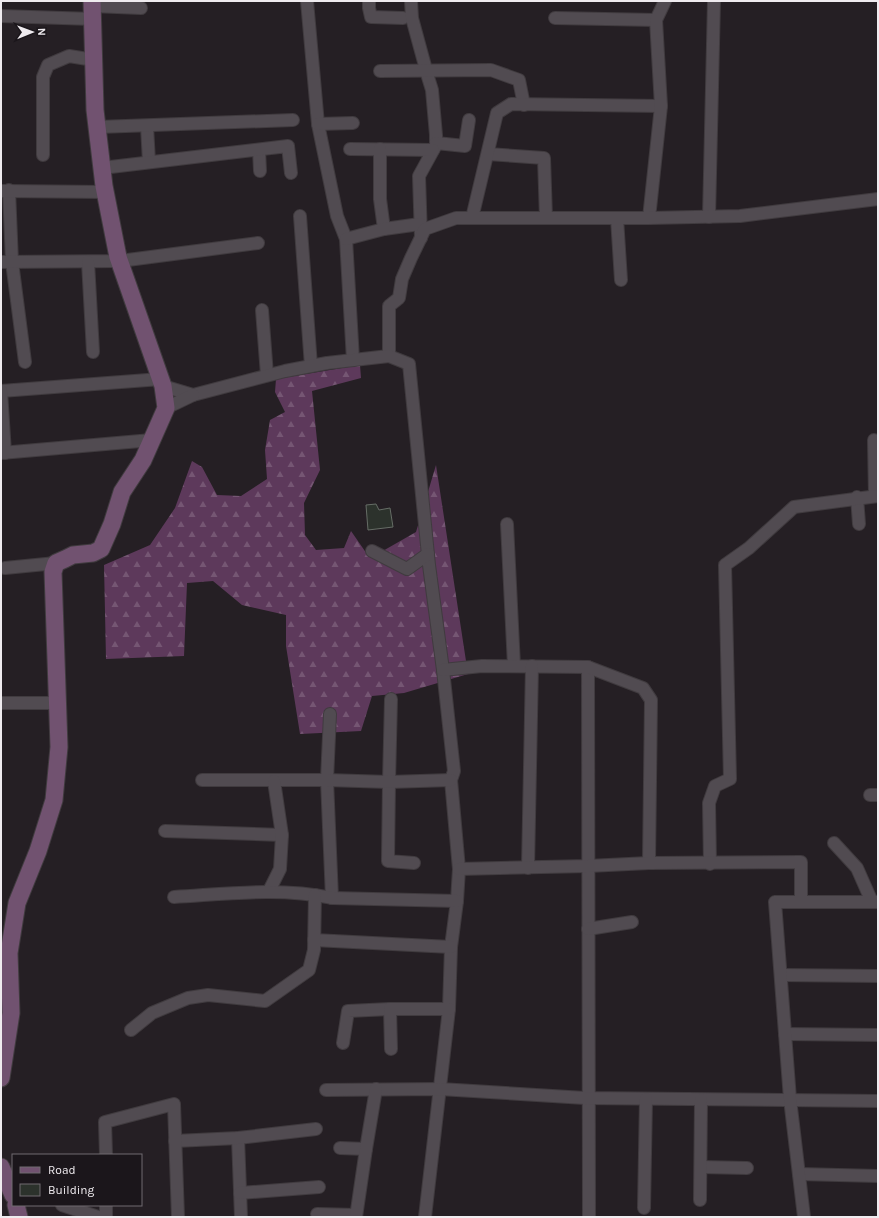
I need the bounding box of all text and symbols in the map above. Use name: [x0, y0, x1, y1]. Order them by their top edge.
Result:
north arrow: [12, 12, 52, 52]
text: N: [35, 28, 48, 36]
legend: [12, 1154, 142, 1206]
text: Road: [48, 1163, 76, 1177]
text: Building: [48, 1183, 95, 1197]

